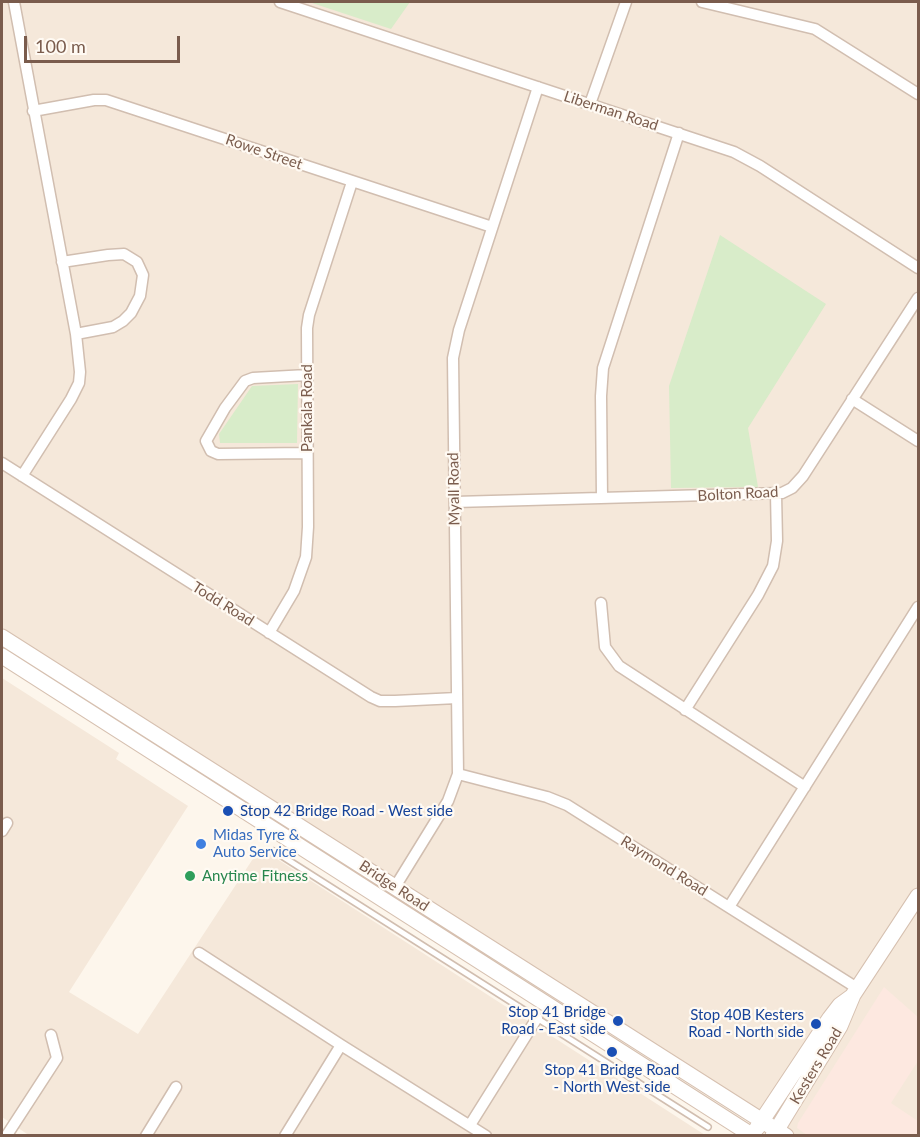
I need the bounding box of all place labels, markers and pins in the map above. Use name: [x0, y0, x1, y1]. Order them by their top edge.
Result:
place label: Stop 42 Bridge Road - West side: [240, 802, 453, 820]
marker: Stop 42 Bridge Road - West side: [221, 804, 235, 818]
place label: Midas Tyre & Auto Service: [213, 826, 299, 861]
marker: Midas Tyre & Auto Service: [194, 837, 208, 851]
place label: Anytime Fitness: [202, 867, 308, 885]
marker: Anytime Fitness: [183, 869, 197, 883]
place label: Stop 41 Bridge Road - East side: [501, 1003, 606, 1038]
place label: Stop 40B Kesters Road - North side: [688, 1006, 804, 1041]
marker: Stop 41 Bridge Road - East side: [611, 1014, 625, 1028]
marker: Stop 40B Kesters Road - North side: [809, 1017, 823, 1031]
marker: Stop 41 Bridge Road - North West side: [605, 1045, 619, 1059]
place label: Stop 41 Bridge Road - North West side: [545, 1061, 679, 1096]

